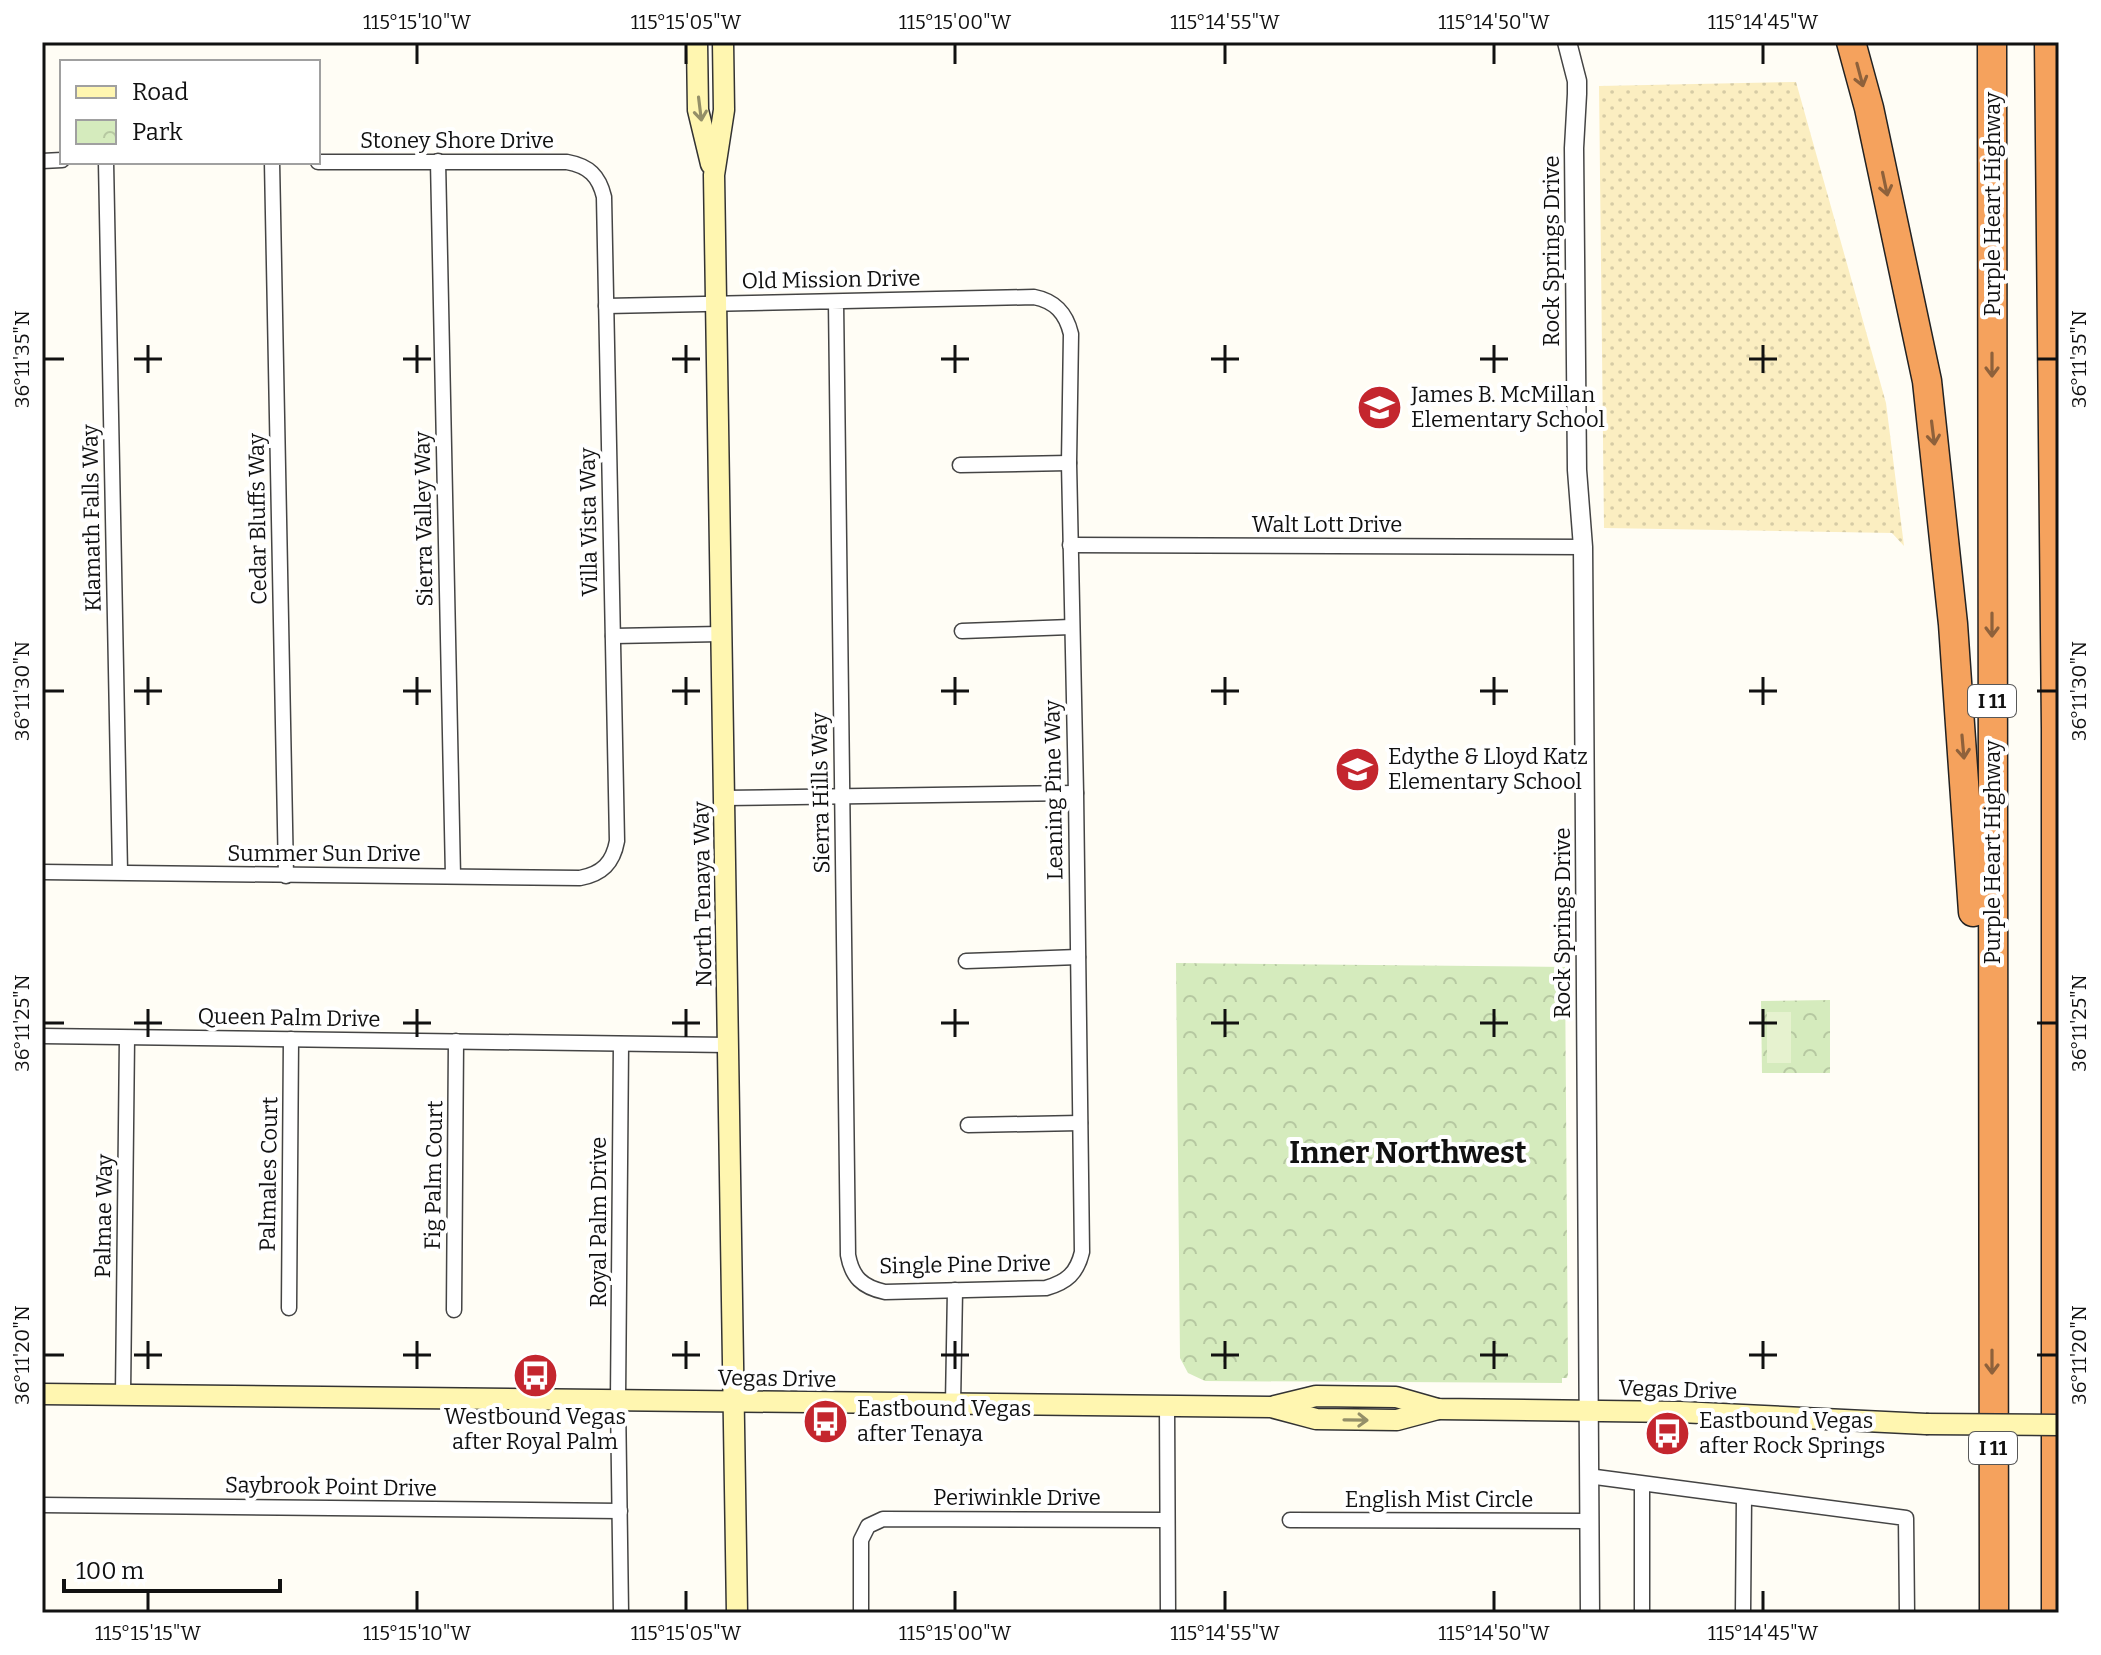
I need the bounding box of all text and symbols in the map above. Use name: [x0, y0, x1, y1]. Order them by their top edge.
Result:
text: 115°15'10"W: [363, 10, 472, 34]
text: 115°15'05"W: [631, 10, 742, 34]
text: 115°15'00"W: [899, 10, 1012, 34]
text: 115°14'55"W: [1170, 10, 1280, 34]
text: 115°14'50"W: [1438, 10, 1550, 34]
text: 115°14'45"W: [1708, 10, 1819, 34]
legend: [60, 60, 320, 164]
one-way arrow: [1853, 62, 1868, 87]
text: Road: [132, 78, 188, 106]
street label: Purple Heart Highway: [1979, 91, 2006, 316]
one-way arrow: [692, 95, 707, 122]
text: Park: [132, 118, 183, 146]
street label: Stoney Shore Drive: [360, 127, 554, 154]
street label: Rock Springs Drive: [1538, 155, 1565, 347]
one-way arrow: [1878, 171, 1893, 197]
street label: Old Mission Drive: [741, 264, 921, 295]
text: 36°11'35"N: [10, 310, 34, 408]
text: 36°11'35"N: [2067, 310, 2091, 408]
one-way arrow: [1984, 351, 2000, 378]
place label: James B. McMillan Elementary School: [1410, 381, 1605, 433]
school or university icon: James B. McMillan Elementary School: [1356, 383, 1404, 431]
one-way arrow: [1925, 419, 1940, 446]
street label: Klamath Falls Way: [76, 424, 107, 612]
street label: Sierra Valley Way: [408, 431, 439, 607]
street label: Cedar Bluffs Way: [242, 432, 272, 605]
street label: Villa Vista Way: [574, 447, 603, 597]
street label: Walt Lott Drive: [1252, 511, 1402, 538]
one-way arrow: [1984, 611, 2000, 638]
text: 36°11'30"N: [10, 641, 34, 741]
text: 36°11'30"N: [2067, 641, 2091, 741]
road number: I 11: [1968, 685, 2016, 717]
street label: Leaning Pine Way: [1038, 699, 1069, 880]
street label: Sierra Hills Way: [806, 712, 835, 874]
one-way arrow: [1956, 733, 1971, 760]
street label: Purple Heart Highway: [1979, 739, 2006, 964]
place label: Edythe & Lloyd Katz Elementary School: [1388, 743, 1588, 795]
school or university icon: Edythe & Lloyd Katz Elementary School: [1333, 745, 1381, 793]
street label: North Tenaya Way: [687, 801, 718, 987]
street label: Rock Springs Drive: [1549, 827, 1576, 1019]
street label: Summer Sun Drive: [227, 840, 421, 867]
text: 36°11'25"N: [10, 974, 34, 1072]
text: 36°11'25"N: [2067, 974, 2091, 1072]
street label: Queen Palm Drive: [197, 1002, 381, 1033]
street label: Palmales Court: [254, 1096, 283, 1252]
street label: Fig Palm Court: [419, 1100, 448, 1250]
district label: Inner Northwest: [1289, 1135, 1527, 1171]
street label: Royal Palm Drive: [585, 1137, 612, 1307]
street label: Palmae Way: [89, 1153, 118, 1278]
street label: Single Pine Drive: [879, 1250, 1051, 1279]
text: 36°11'20"N: [10, 1305, 34, 1405]
text: 36°11'20"N: [2067, 1305, 2091, 1405]
one-way arrow: [1984, 1348, 2000, 1375]
bus stop icon: Westbound Vegas after Royal Palm: [511, 1351, 559, 1399]
street label: Vegas Drive: [717, 1364, 837, 1393]
street label: Vegas Drive: [1618, 1374, 1738, 1405]
place label: Eastbound Vegas after Tenaya: [857, 1395, 1031, 1447]
bus stop icon: Eastbound Vegas after Tenaya: [802, 1397, 850, 1445]
place label: Westbound Vegas after Royal Palm: [444, 1403, 626, 1455]
place label: Eastbound Vegas after Rock Springs: [1699, 1407, 1885, 1459]
bus stop icon: Eastbound Vegas after Rock Springs: [1644, 1409, 1692, 1457]
one-way arrow: [1342, 1412, 1369, 1427]
road number: I 11: [1969, 1432, 2017, 1464]
street label: Saybrook Point Drive: [225, 1471, 437, 1502]
street label: Periwinkle Drive: [933, 1484, 1101, 1511]
street label: English Mist Circle: [1345, 1486, 1533, 1513]
scale bar: [64, 1543, 280, 1593]
text: 100 m: [76, 1557, 144, 1585]
text: 115°15'15"W: [95, 1621, 201, 1645]
text: 115°15'10"W: [363, 1621, 472, 1645]
text: 115°15'05"W: [631, 1621, 742, 1645]
text: 115°15'00"W: [899, 1621, 1012, 1645]
text: 115°14'55"W: [1170, 1621, 1280, 1645]
text: 115°14'50"W: [1438, 1621, 1550, 1645]
text: 115°14'45"W: [1708, 1621, 1819, 1645]

